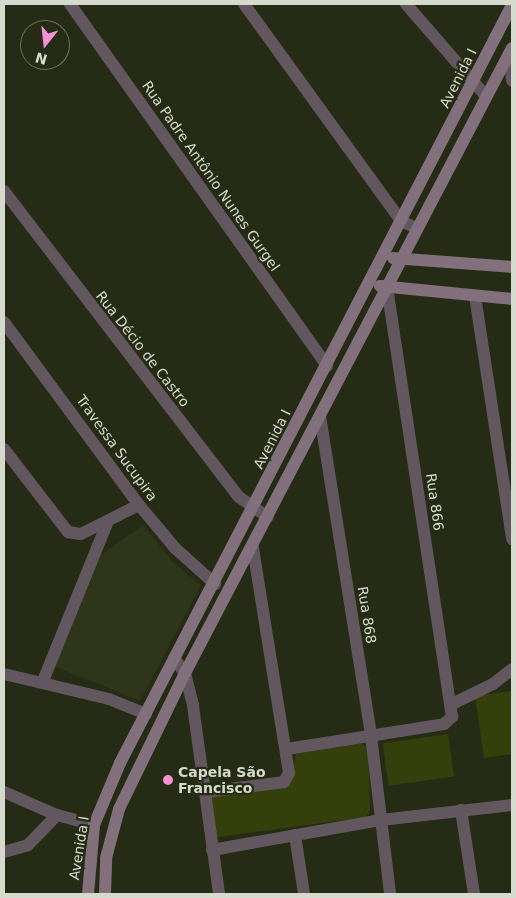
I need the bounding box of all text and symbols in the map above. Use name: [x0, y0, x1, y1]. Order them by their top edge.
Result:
north arrow: [20, 20, 70, 70]
street label: Avenida I: [436, 45, 480, 111]
text: N: [33, 49, 49, 68]
street label: Rua Padre Antônio Nunes Gurgel: [139, 78, 283, 274]
street label: Rua Décio de Castro: [93, 288, 193, 410]
street label: Travessa Sucupira: [73, 392, 161, 504]
street label: Avenida I: [250, 406, 294, 472]
street label: Rua 866: [423, 472, 447, 532]
street label: Rua 868: [354, 585, 380, 645]
place label: Capela São Francisco: [178, 764, 266, 796]
marker: Capela São Francisco: [162, 774, 174, 786]
street label: Avenida I: [66, 815, 92, 881]

